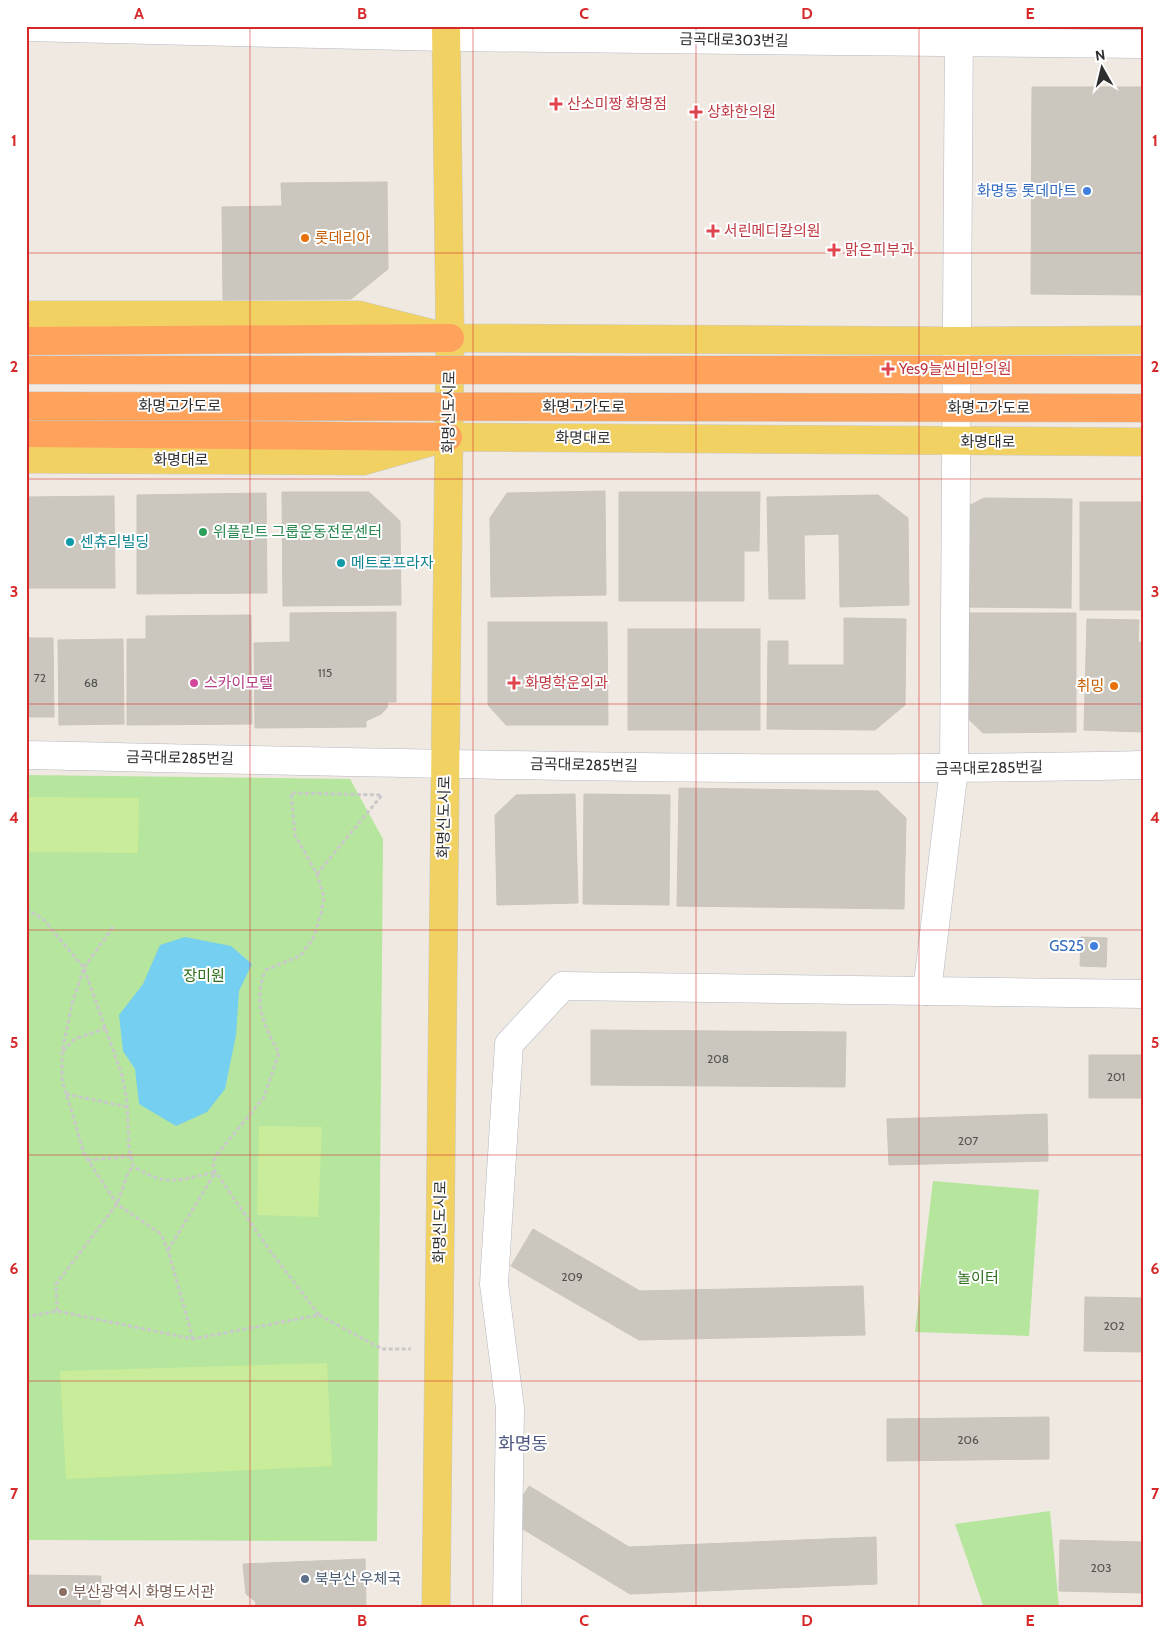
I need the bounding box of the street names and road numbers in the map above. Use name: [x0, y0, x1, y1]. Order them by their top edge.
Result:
street label: 금곡대로303번길: [679, 30, 789, 50]
street label: 화명신도시로: [439, 370, 459, 454]
street label: 화명고가도로: [139, 397, 221, 415]
street label: 화명고가도로: [543, 398, 625, 416]
street label: 화명고가도로: [948, 399, 1030, 417]
street label: 화명대로: [555, 429, 611, 447]
street label: 화명대로: [960, 433, 1016, 451]
street label: 화명대로: [153, 451, 209, 469]
street label: 금곡대로285번길: [126, 748, 234, 768]
street label: 금곡대로285번길: [530, 755, 638, 775]
street label: 금곡대로285번길: [935, 758, 1043, 778]
street label: 화명신도시로: [434, 775, 454, 859]
street label: 화명신도시로: [430, 1180, 450, 1264]

